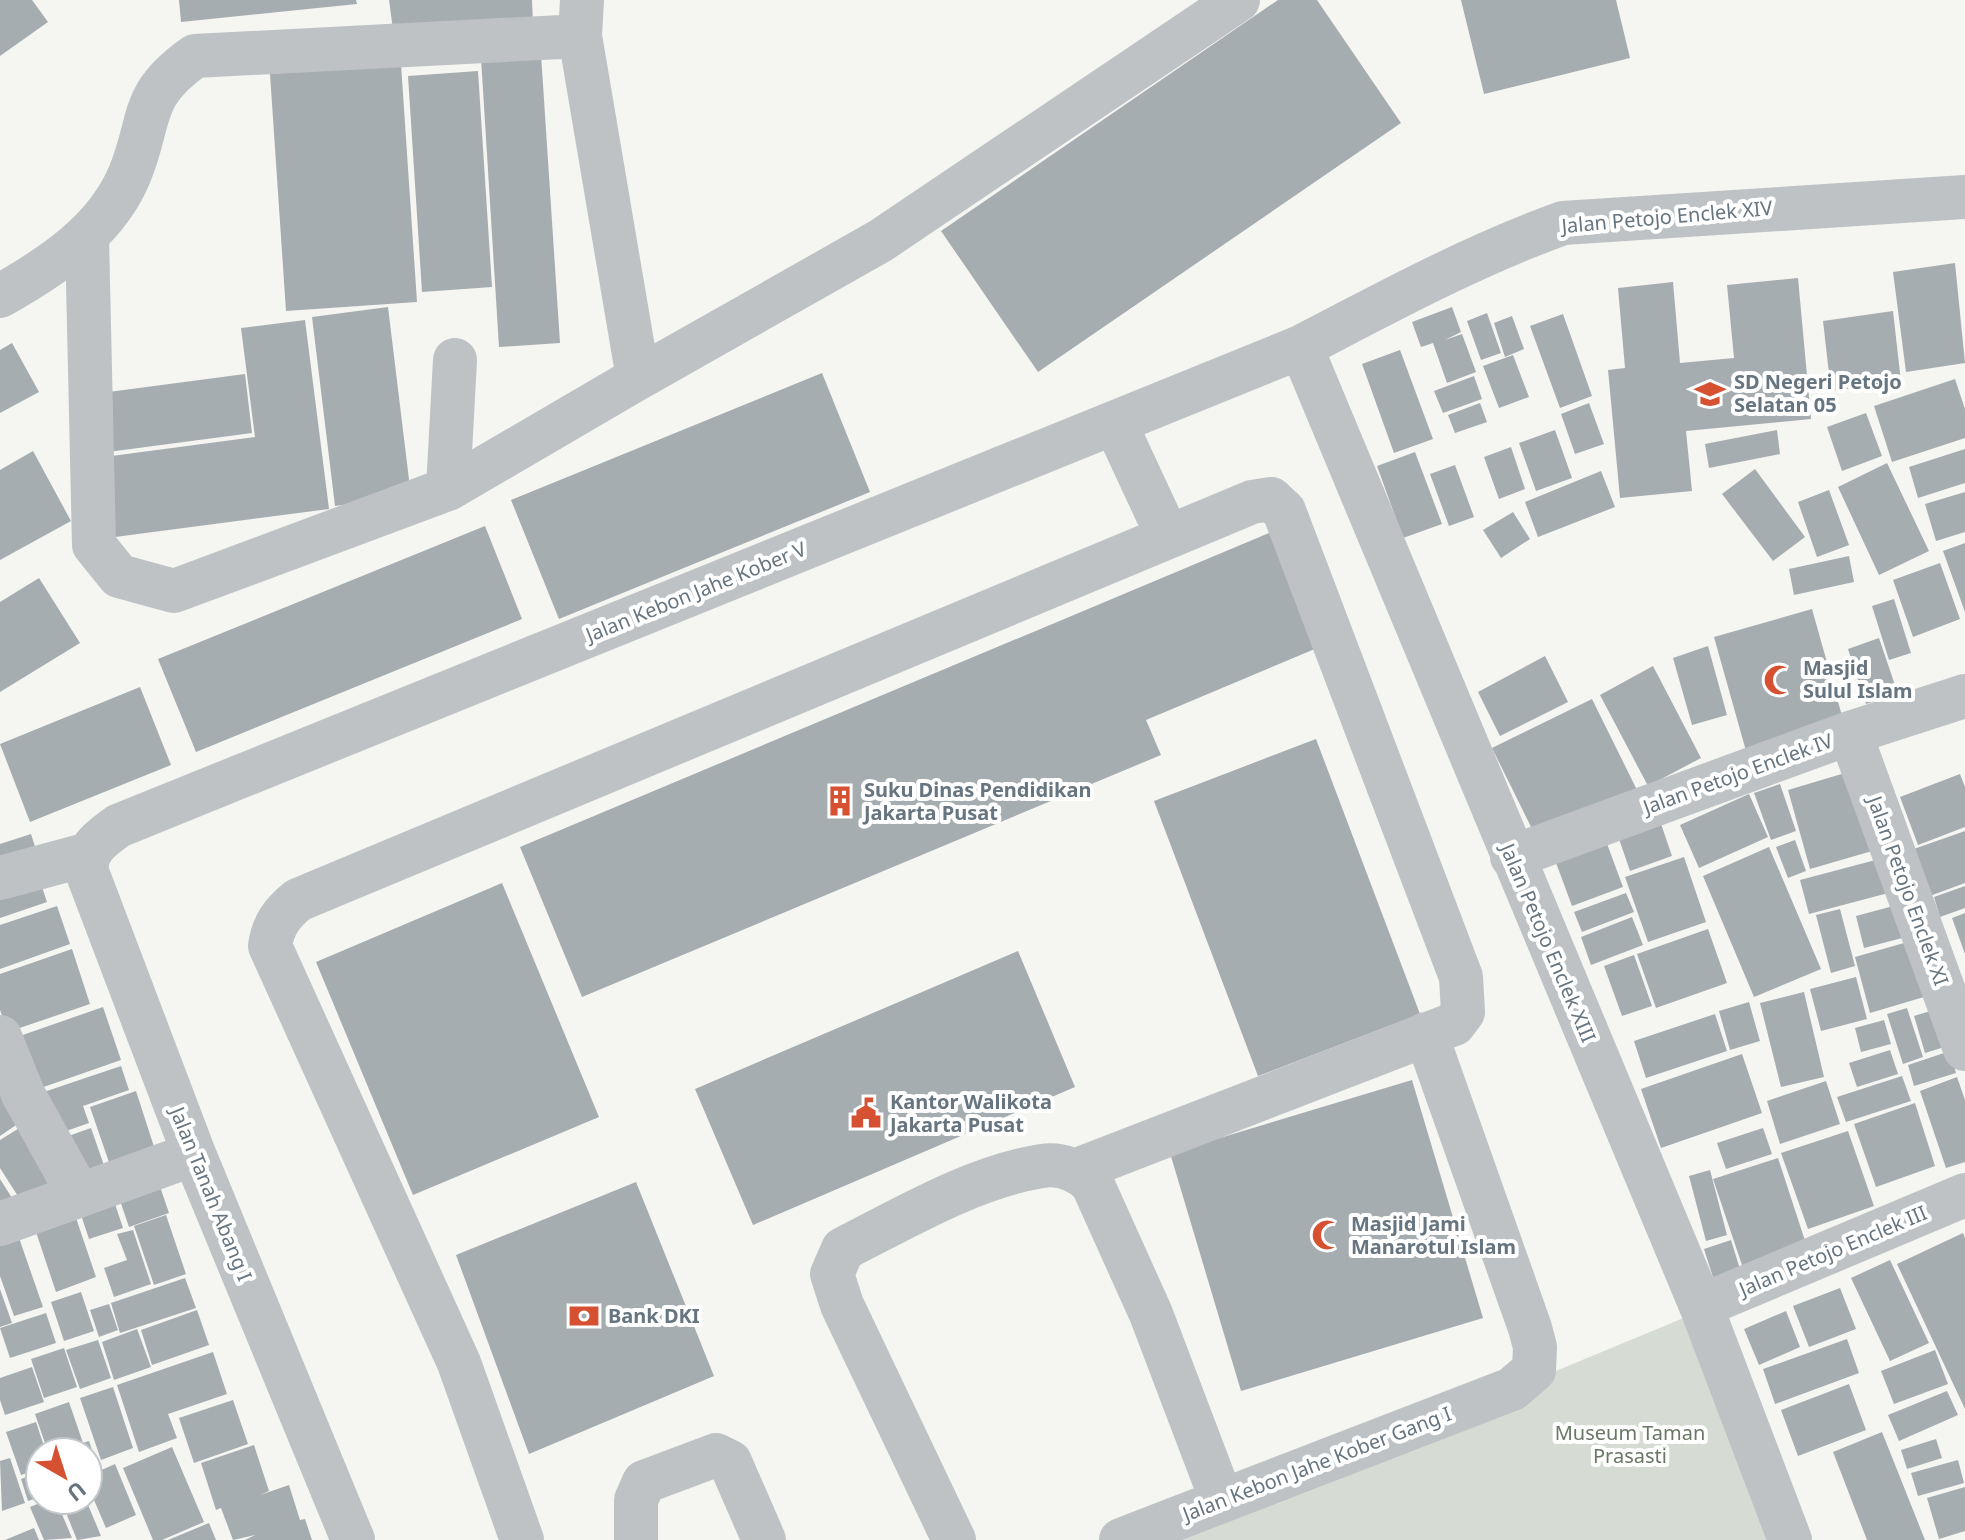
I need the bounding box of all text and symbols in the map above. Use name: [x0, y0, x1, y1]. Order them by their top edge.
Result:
street label: Jalan Petojo Enclek XIV: [1558, 194, 1774, 239]
place label: SD Negeri Petojo Selatan 05: [1734, 368, 1902, 418]
school or university icon: SD Negeri Petojo Selatan 05: [1693, 377, 1727, 411]
street label: Jalan Kebon Jahe Kober V: [580, 535, 810, 649]
place label: Masjid Sulul Islam: [1803, 654, 1912, 704]
mosque icon: Masjid Sulul Islam: [1762, 663, 1796, 697]
street label: Jalan Petojo Enclek IV: [1637, 727, 1836, 821]
place label: Suku Dinas Pendidikan Jakarta Pusat: [862, 776, 1091, 826]
building icon: Suku Dinas Pendidikan Jakarta Pusat: [823, 784, 857, 818]
street label: Jalan Petojo Enclek XI: [1861, 791, 1955, 989]
street label: Jalan Petojo Enclek XIII: [1494, 838, 1603, 1046]
place label: Kantor Walikota Jakarta Pusat: [888, 1088, 1052, 1138]
public building icon: Kantor Walikota Jakarta Pusat: [849, 1096, 883, 1130]
street label: Jalan Tanah Abang I: [163, 1101, 259, 1285]
street label: Jalan Petojo Enclek III: [1733, 1199, 1931, 1303]
place label: Masjid Jami Manarotul Islam: [1351, 1210, 1516, 1260]
mosque icon: Masjid Jami Manarotul Islam: [1310, 1218, 1344, 1252]
bank icon: Bank DKI: [567, 1299, 601, 1333]
place label: Bank DKI: [608, 1302, 700, 1329]
street label: Jalan Kebon Jahe Kober Gang I: [1177, 1400, 1455, 1528]
park label: Museum Taman Prasasti: [1555, 1419, 1705, 1469]
north arrow: [24, 1436, 104, 1516]
text: U: [61, 1475, 93, 1509]

